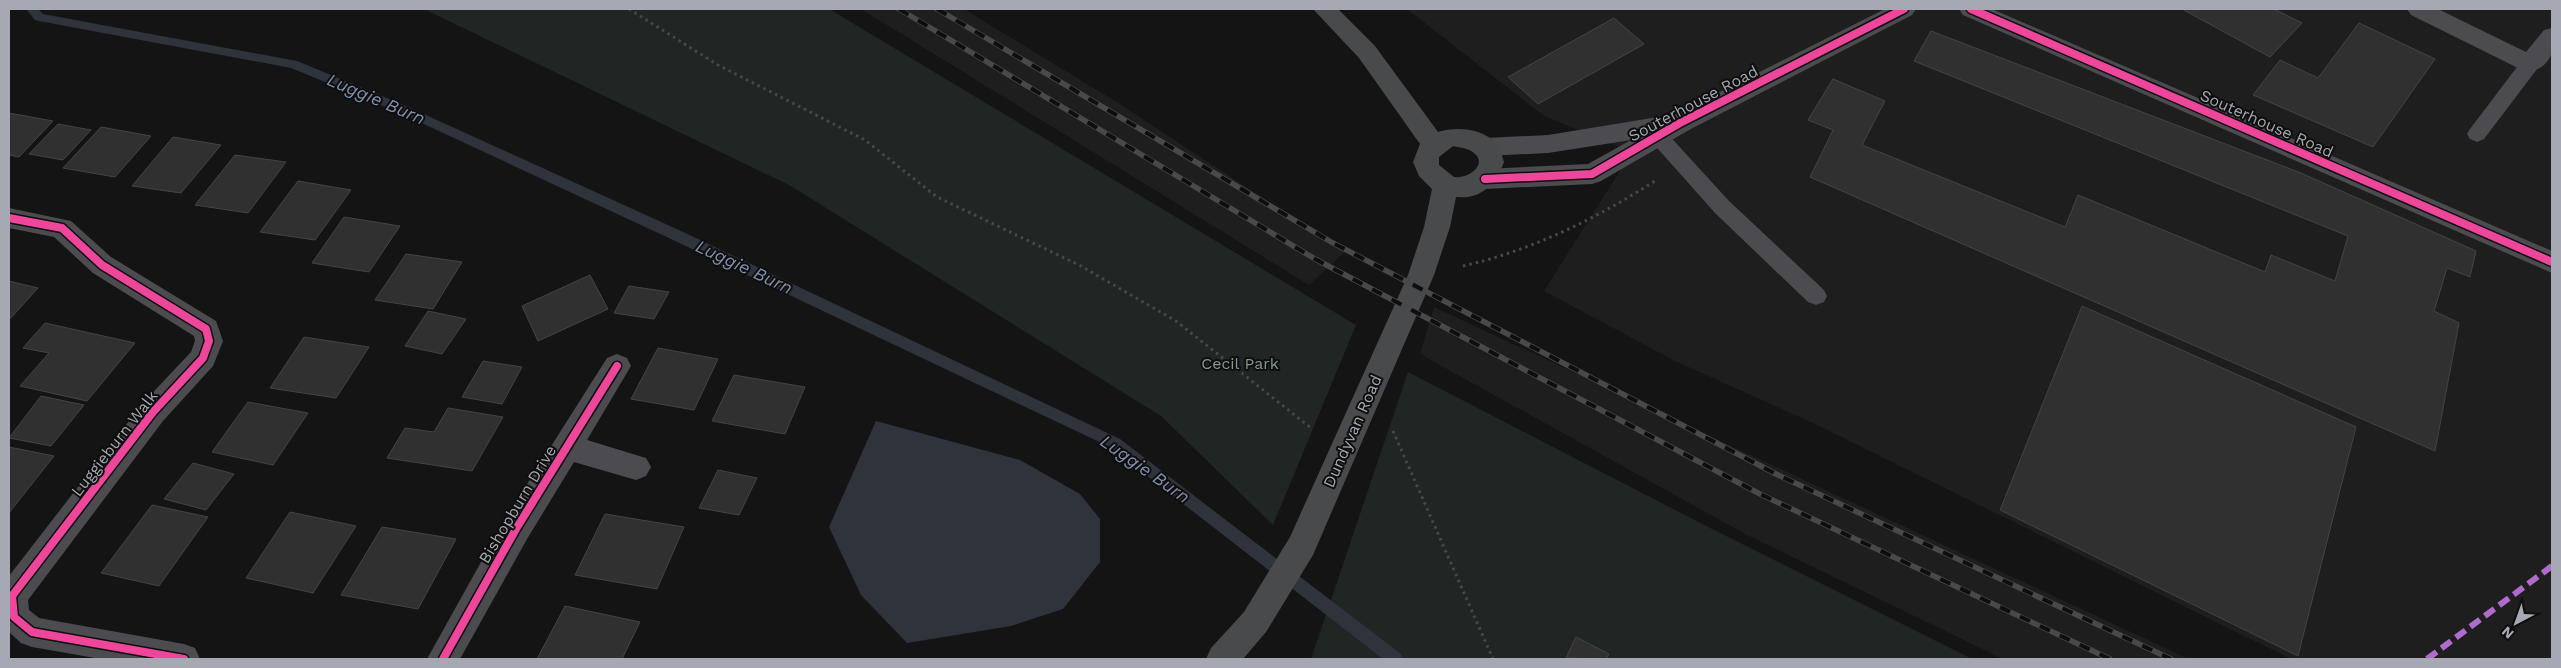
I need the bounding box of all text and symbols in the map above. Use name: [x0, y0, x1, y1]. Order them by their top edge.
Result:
street label: Souterhouse Road: [1625, 61, 1761, 146]
water label: Luggie Burn: [324, 68, 428, 129]
street label: Souterhouse Road: [2197, 86, 2336, 161]
water label: Luggie Burn: [692, 235, 796, 298]
park label: Cecil Park: [1201, 354, 1279, 373]
street label: Dundyvan Road: [1319, 372, 1386, 490]
street label: Luggieburn Walk: [67, 387, 162, 500]
water label: Luggie Burn: [1097, 430, 1194, 507]
street label: Bishopburn Drive: [475, 442, 560, 567]
north arrow: [2491, 598, 2541, 648]
text: N: [2498, 623, 2517, 642]

